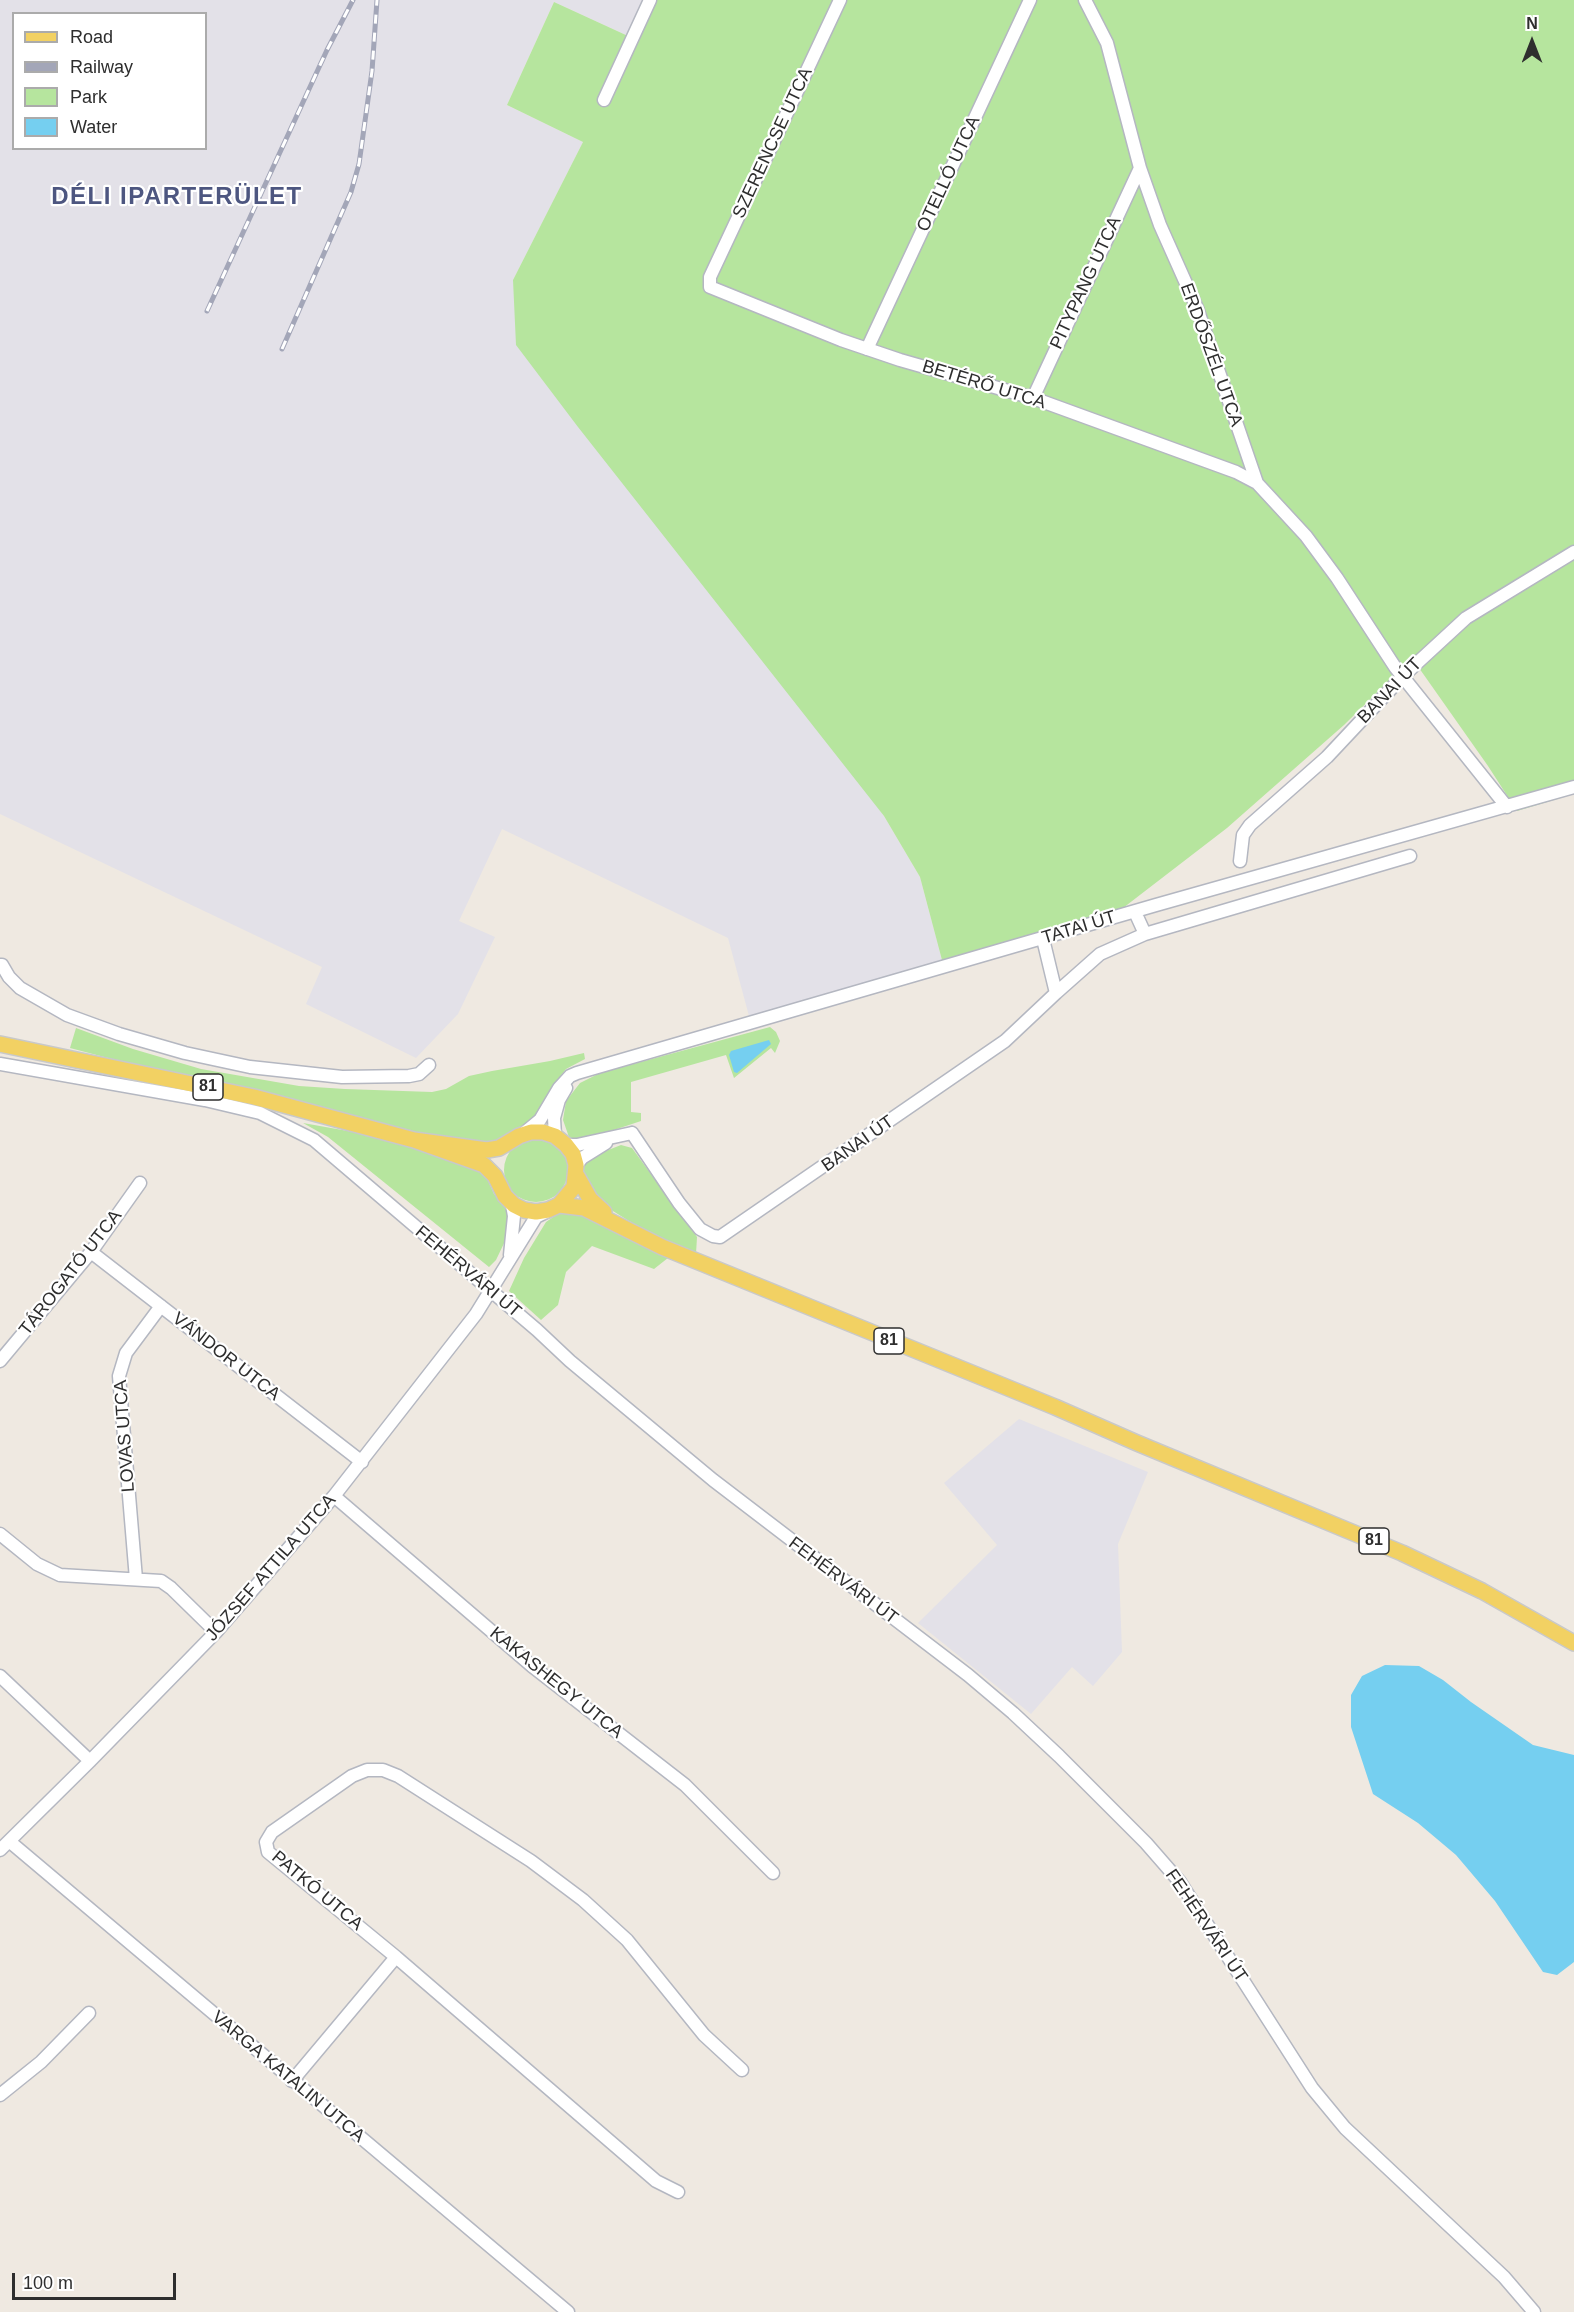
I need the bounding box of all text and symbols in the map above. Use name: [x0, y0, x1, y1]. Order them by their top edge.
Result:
legend: [12, 12, 207, 150]
north arrow: [1502, 12, 1562, 72]
text: N: [1526, 15, 1538, 32]
text: Road: [70, 27, 113, 47]
text: Railway: [70, 57, 133, 77]
street label: SZERENCSE UTCA: [729, 64, 817, 222]
text: Park: [70, 87, 107, 107]
street label: OTELLÓ UTCA: [913, 113, 985, 235]
text: Water: [70, 117, 117, 137]
district label: DÉLI IPARTERÜLET: [51, 183, 303, 211]
street label: PITYPANG UTCA: [1046, 213, 1126, 353]
street label: ERDŐSZÉL UTCA: [1175, 280, 1247, 430]
street label: BETÉRŐ UTCA: [920, 356, 1048, 414]
street label: BANAI ÚT: [1353, 654, 1427, 728]
street label: TATAI ÚT: [1040, 907, 1118, 949]
road number: 81: [193, 1074, 223, 1100]
street label: BANAI ÚT: [818, 1111, 898, 1177]
street label: TÁROGATÓ UTCA: [15, 1206, 127, 1340]
street label: FEHÉRVÁRI ÚT: [411, 1221, 525, 1323]
street label: VÁNDOR UTCA: [168, 1308, 284, 1406]
road number: 81: [874, 1328, 904, 1354]
street label: LOVAS UTCA: [110, 1379, 140, 1493]
street label: JÓZSEF ATTILA UTCA: [201, 1490, 341, 1646]
road number: 81: [1359, 1528, 1389, 1554]
street label: FEHÉRVÁRI ÚT: [784, 1533, 902, 1629]
street label: KAKASHEGY UTCA: [485, 1623, 627, 1743]
street label: PATKÓ UTCA: [267, 1847, 367, 1935]
street label: FEHÉRVÁRI ÚT: [1160, 1865, 1252, 1987]
street label: VARGA KATALIN UTCA: [207, 2007, 369, 2147]
scale bar: [15, 2261, 178, 2299]
text: 100 m: [23, 2273, 73, 2293]

